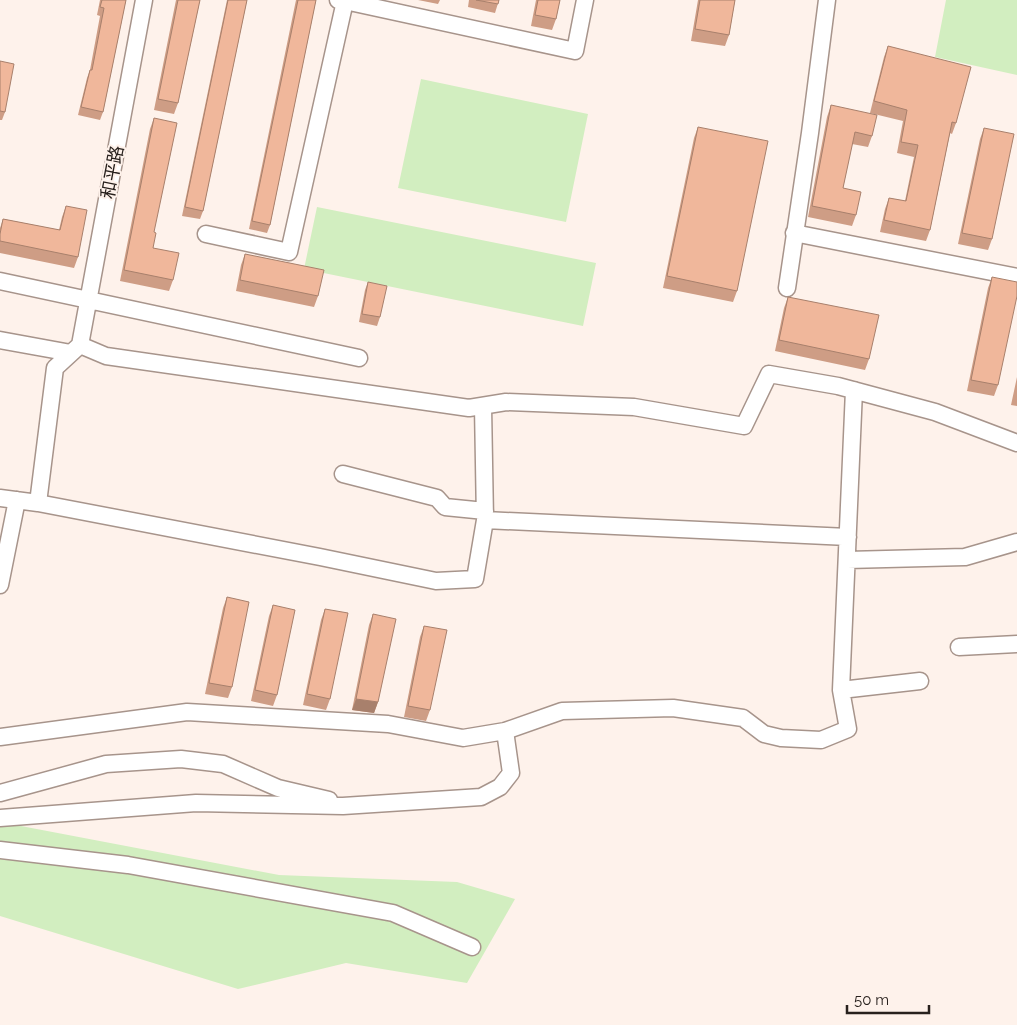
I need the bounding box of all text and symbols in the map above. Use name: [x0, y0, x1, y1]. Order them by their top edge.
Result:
street label: 和平路: [97, 143, 127, 201]
scale bar: [847, 982, 930, 1014]
text: 50 m: [854, 991, 889, 1009]

